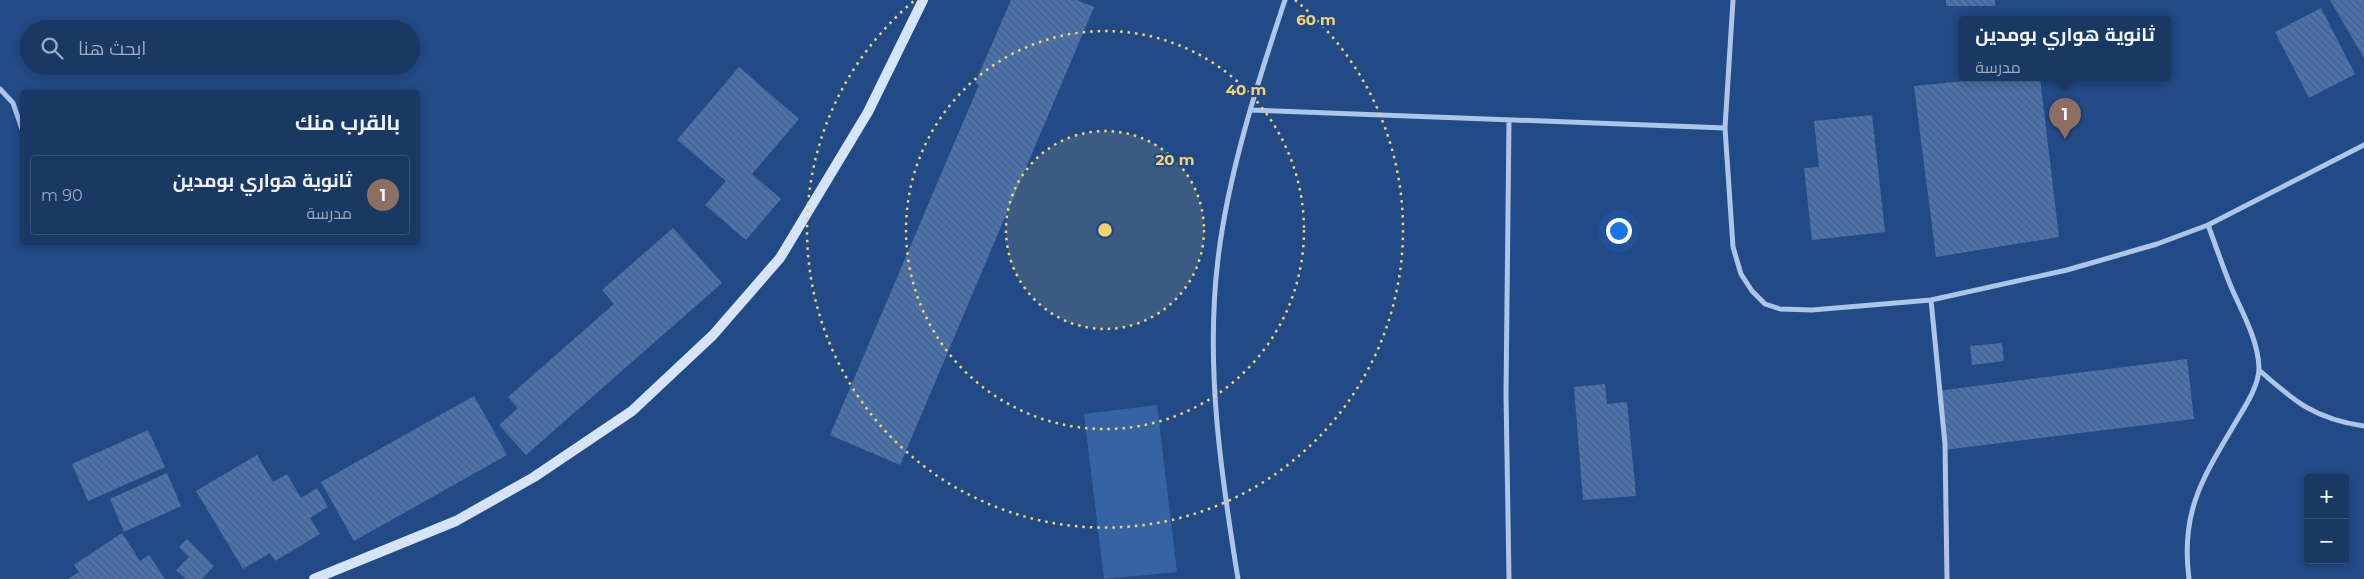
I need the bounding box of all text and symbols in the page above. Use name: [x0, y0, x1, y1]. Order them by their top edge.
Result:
text: 60 m: [1296, 10, 1336, 29]
popup: [1959, 16, 2171, 81]
search box: [20, 20, 420, 75]
text: ثانوية هواري بومدين: [1975, 23, 2155, 46]
icon: search: [38, 34, 66, 62]
text: ابحث هنا: [78, 37, 146, 60]
text: مدرسة: [1975, 58, 2021, 77]
text: 40 m: [1226, 80, 1266, 99]
pin: 1: [2049, 98, 2081, 139]
text: بالقرب منك: [295, 110, 400, 135]
text: 20 m: [1155, 150, 1195, 169]
text: ثانوية هواري بومدين: [173, 169, 352, 192]
text: 90 m: [41, 186, 83, 205]
text: 1: [380, 186, 386, 205]
text: مدرسة: [306, 204, 352, 223]
your location: [1606, 218, 1632, 244]
centre of rings: [1096, 221, 1114, 239]
map controls: [2304, 474, 2349, 564]
button: +: [2304, 474, 2349, 519]
button: −: [2304, 519, 2349, 564]

